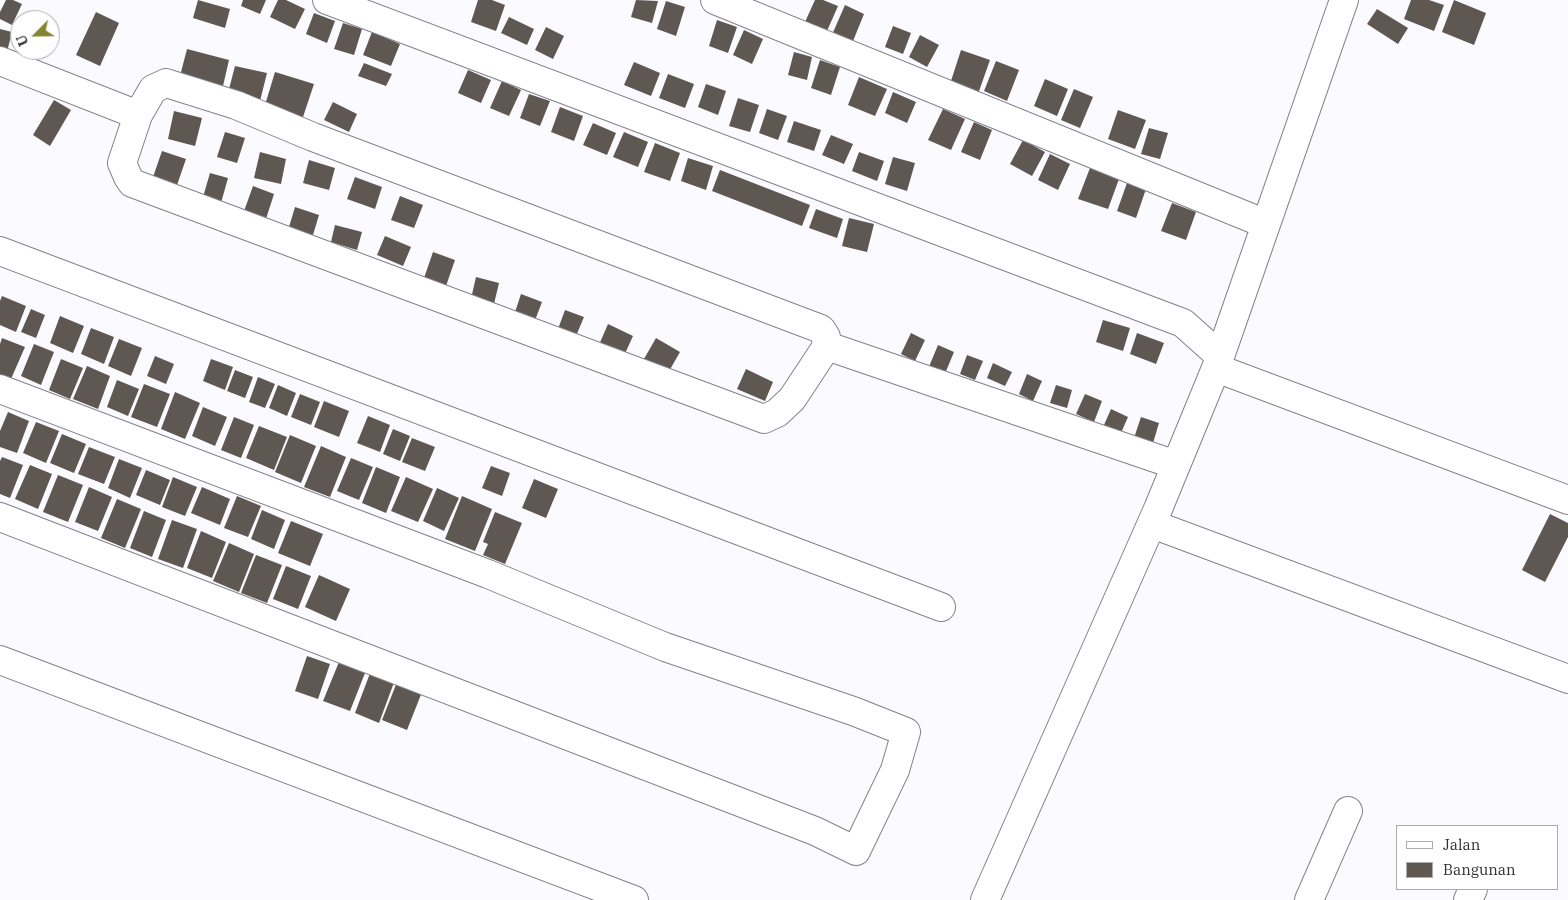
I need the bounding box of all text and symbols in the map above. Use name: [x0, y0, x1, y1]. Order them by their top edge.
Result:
north arrow: [10, 10, 60, 60]
text: U: [12, 32, 33, 49]
legend: [1396, 825, 1558, 890]
text: Jalan: [1443, 835, 1480, 854]
text: Bangunan: [1443, 860, 1516, 879]

